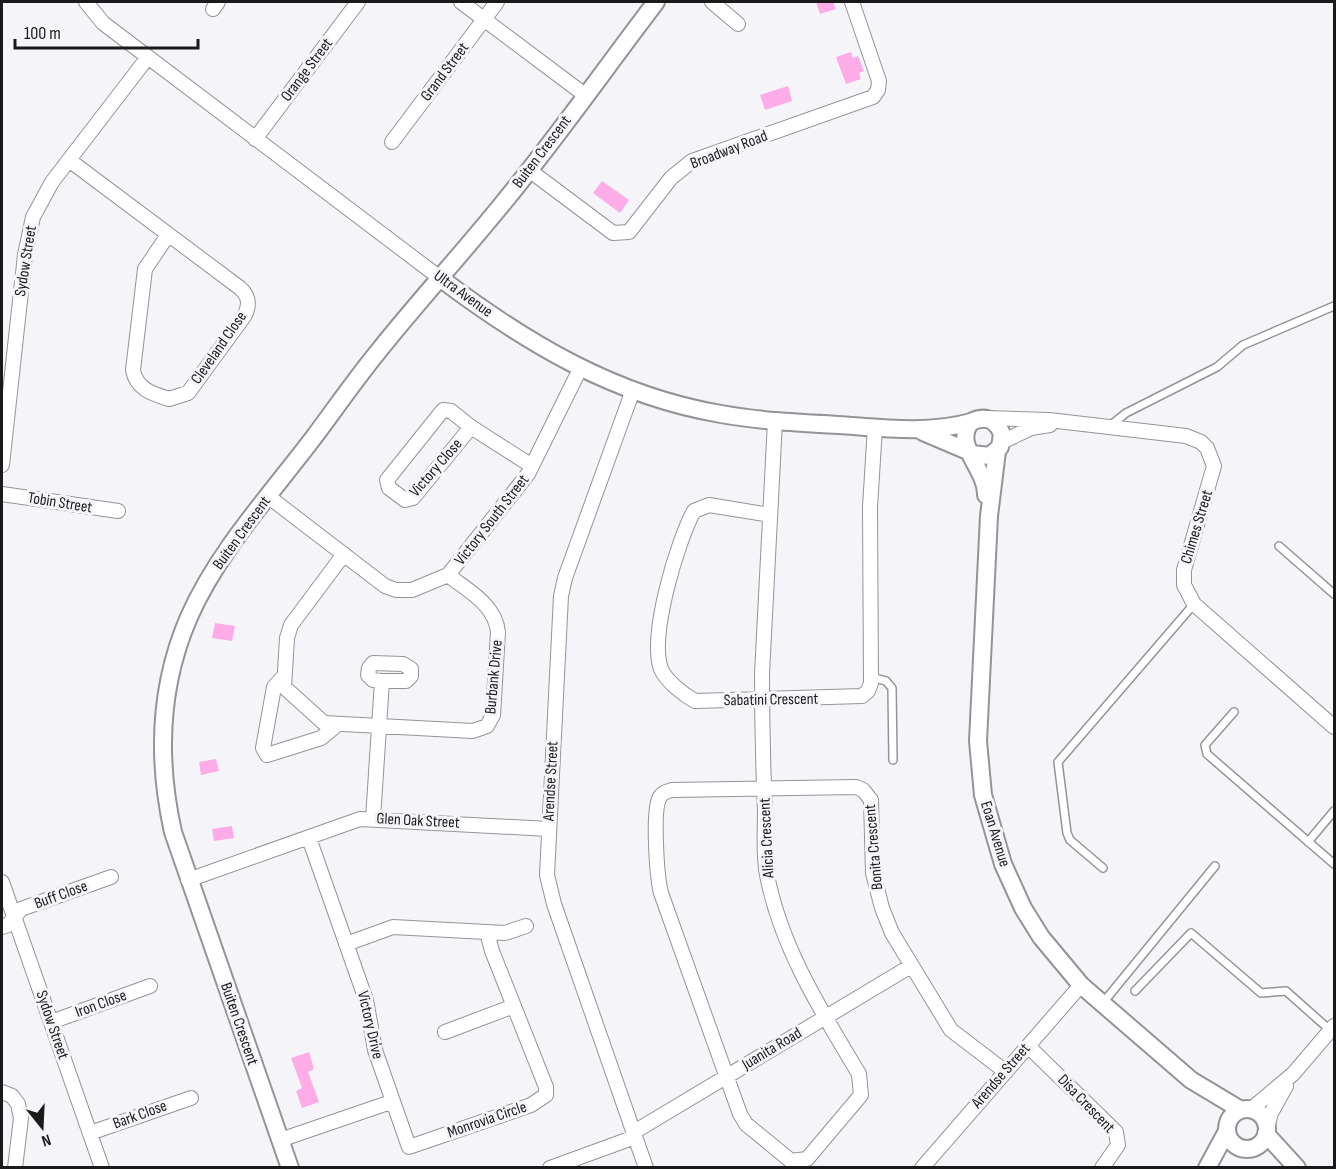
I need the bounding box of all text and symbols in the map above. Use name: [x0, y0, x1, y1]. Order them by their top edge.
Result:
scale bar: [15, 12, 198, 50]
text: 100 m: [24, 23, 61, 44]
street label: Orange Street: [277, 35, 337, 105]
street label: Grand Street: [417, 39, 473, 105]
street label: Buiten Crescent: [508, 112, 576, 192]
street label: Broadway Road: [688, 127, 770, 173]
street label: Sydow Street: [11, 224, 41, 298]
street label: Ultra Avenue: [430, 266, 496, 322]
street label: Cleveland Close: [187, 308, 251, 388]
street label: Victory Close: [406, 435, 466, 501]
street label: Victory South Street: [451, 471, 533, 569]
street label: Chimes Street: [1177, 488, 1217, 566]
street label: Tobin Street: [26, 489, 94, 517]
street label: Buiten Crescent: [209, 492, 275, 573]
street label: Burbank Drive: [481, 639, 507, 715]
street label: Sabatini Crescent: [723, 690, 819, 710]
street label: Arendse Street: [539, 740, 563, 822]
street label: Alicia Crescent: [755, 797, 779, 880]
street label: Eoan Avenue: [976, 799, 1014, 869]
street label: Bonita Crescent: [861, 803, 887, 891]
street label: Glen Oak Street: [376, 809, 460, 833]
street label: Buff Close: [32, 877, 90, 913]
street label: Buiten Crescent: [216, 980, 262, 1068]
street label: Iron Close: [73, 986, 129, 1022]
street label: Sydow Street: [31, 988, 73, 1062]
street label: Victory Drive: [353, 989, 387, 1061]
street label: Juanita Road: [738, 1024, 805, 1075]
street label: Arendse Street: [967, 1040, 1034, 1113]
street label: Disa Crescent: [1053, 1071, 1119, 1137]
street label: Bark Close: [110, 1096, 170, 1134]
north arrow: [12, 1097, 72, 1157]
street label: Monrovia Circle: [445, 1098, 529, 1142]
text: N: [39, 1129, 53, 1150]

